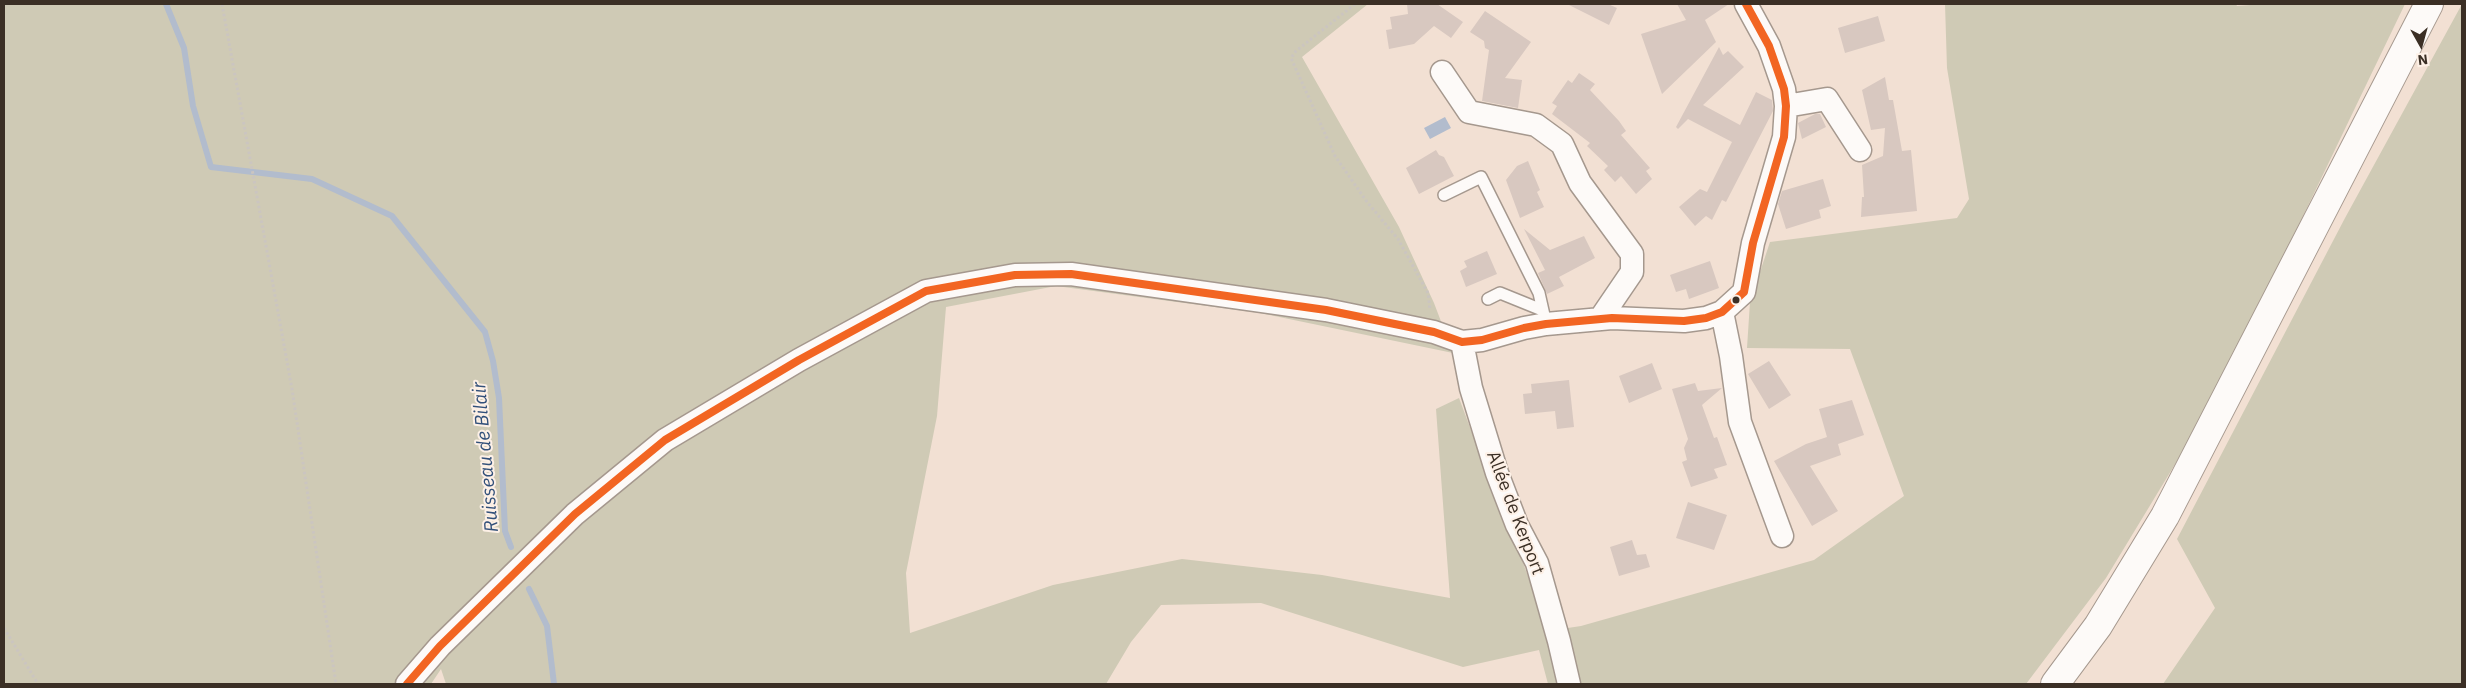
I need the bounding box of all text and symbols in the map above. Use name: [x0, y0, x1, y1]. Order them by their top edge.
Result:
north arrow: [2396, 20, 2446, 70]
text: N: [2417, 50, 2429, 69]
unlabelled marker: [1731, 295, 1741, 305]
water label: Ruisseau de Bilair: [468, 381, 504, 533]
street label: Allée de Kerport: [1481, 448, 1549, 578]

